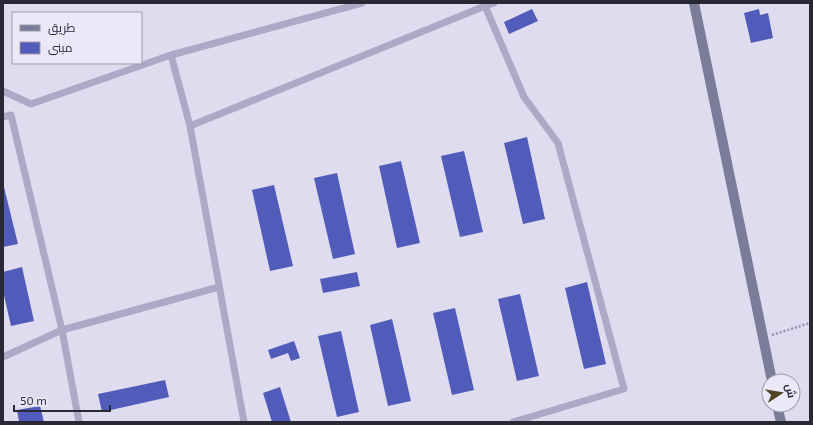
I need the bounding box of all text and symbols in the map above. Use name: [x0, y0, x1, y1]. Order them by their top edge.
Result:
legend: [12, 12, 142, 64]
text: طريق: [48, 20, 76, 35]
text: مبنى: [48, 40, 73, 55]
north arrow: [761, 373, 801, 413]
text: ش: [782, 383, 799, 399]
scale bar: [14, 387, 110, 413]
text: 50 m: [20, 393, 47, 407]

